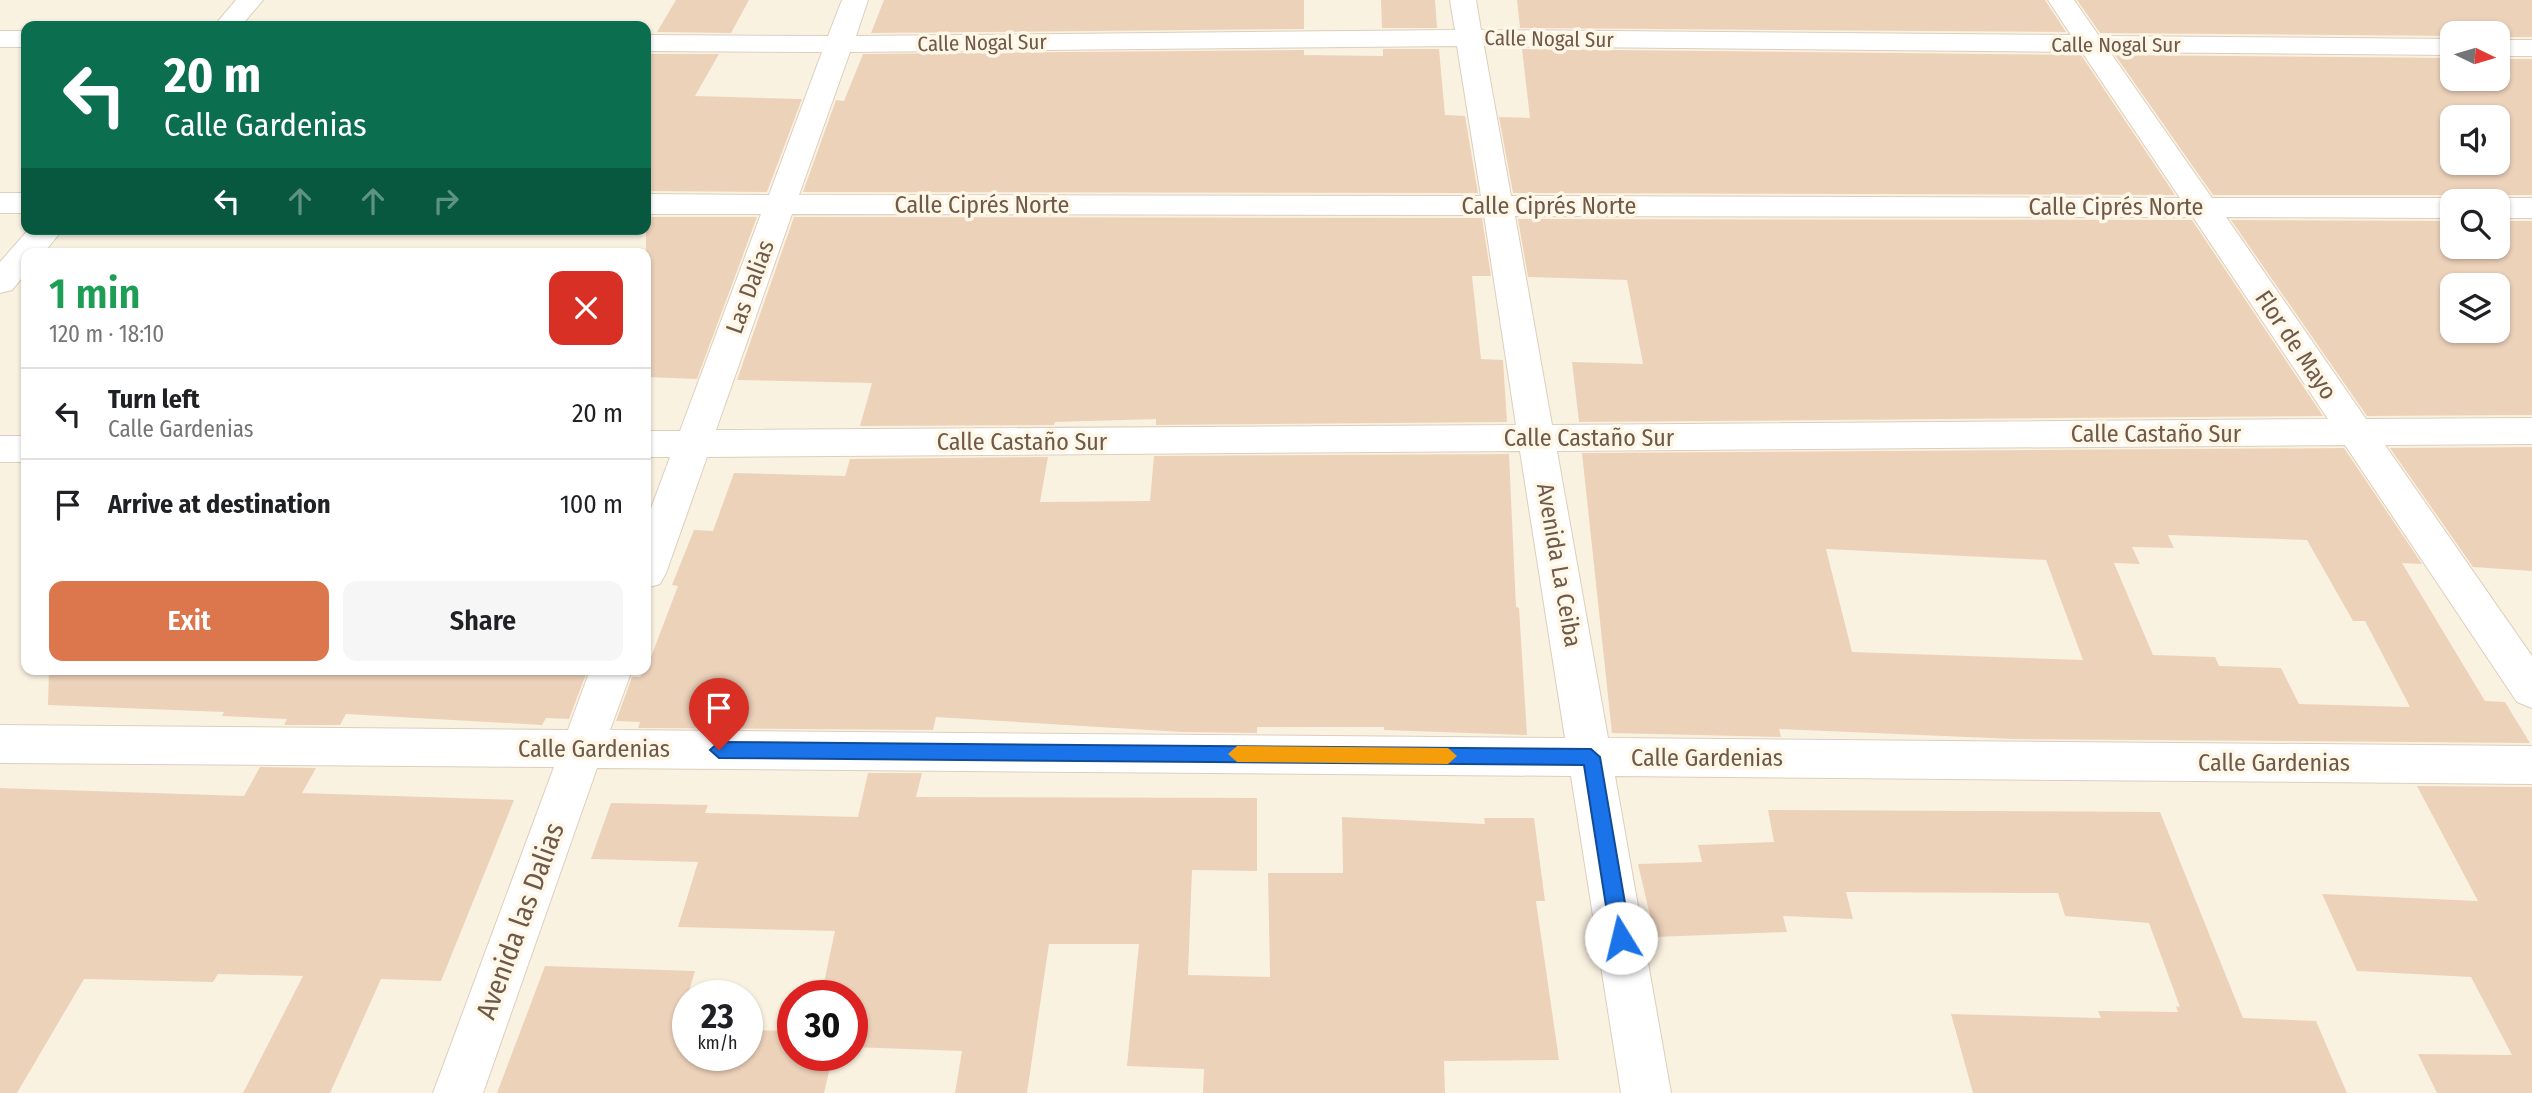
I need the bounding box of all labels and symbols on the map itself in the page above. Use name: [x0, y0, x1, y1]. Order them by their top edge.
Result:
north arrow: [2440, 21, 2510, 91]
street label: Calle Nogal Sur: [1484, 25, 1615, 53]
street label: Calle Nogal Sur: [917, 29, 1048, 57]
street label: Calle Nogal Sur: [2051, 32, 2181, 58]
street label: Calle Ciprés Norte: [895, 191, 1069, 219]
street label: Calle Ciprés Norte: [1462, 192, 1636, 220]
street label: Calle Ciprés Norte: [2029, 193, 2203, 221]
street label: Las Dalias: [720, 236, 780, 338]
street label: Flor de Mayo: [2249, 285, 2343, 405]
street label: Calle Castaño Sur: [2071, 420, 2242, 448]
street label: Calle Castaño Sur: [1504, 424, 1675, 452]
street label: Calle Castaño Sur: [937, 428, 1108, 456]
street label: Avenida La Ceiba: [1531, 481, 1587, 649]
pin: [689, 678, 749, 750]
street label: Calle Gardenias: [518, 735, 670, 763]
street label: Calle Gardenias: [1631, 744, 1783, 772]
street label: Calle Gardenias: [2198, 749, 2350, 777]
street label: Avenida las Dalias: [469, 818, 571, 1024]
position arrow: [1584, 901, 1658, 975]
speed limit sign: 30: [777, 980, 868, 1071]

